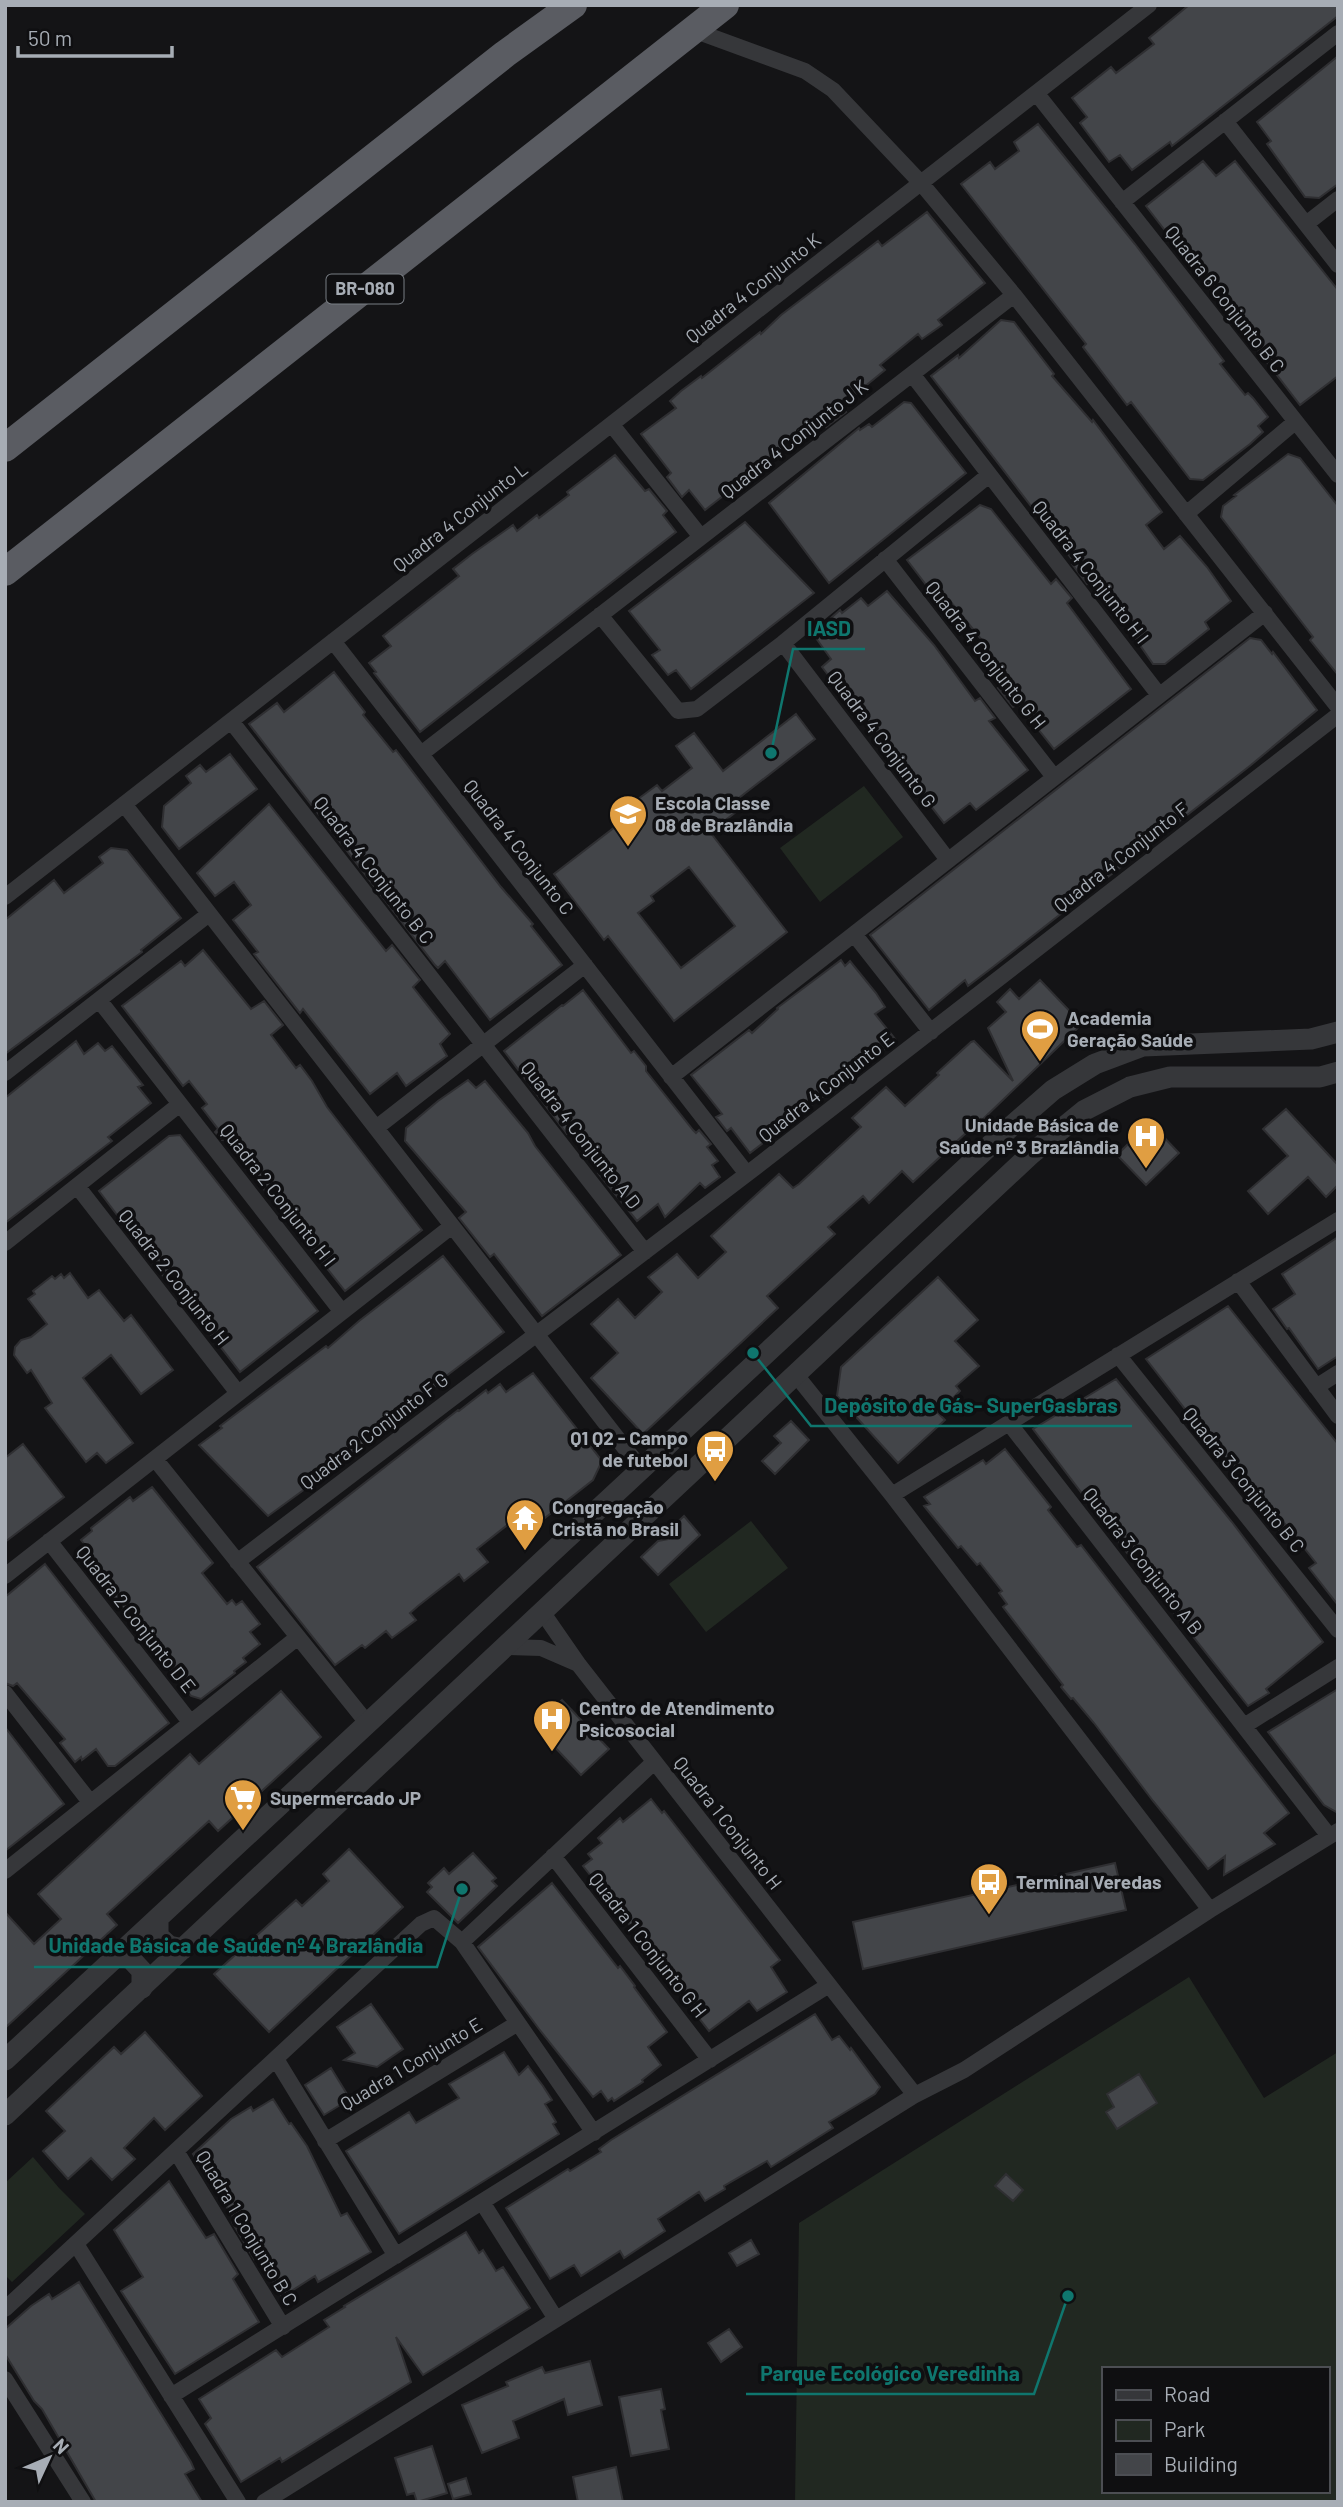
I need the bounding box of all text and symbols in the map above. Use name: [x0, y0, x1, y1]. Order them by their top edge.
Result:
scale bar: [18, 14, 172, 58]
text: 50 m: [28, 25, 72, 50]
street label: Quadra 6 Conjunto B C: [1161, 221, 1290, 377]
street label: Quadra 4 Conjunto K: [680, 227, 825, 348]
road number: BR-080: [326, 274, 404, 304]
street label: Quadra 4 Conjunto J K: [716, 374, 872, 503]
street label: Quadra 4 Conjunto L: [388, 457, 532, 576]
street label: Quadra 4 Conjunto H I: [1028, 496, 1154, 648]
street label: Quadra 4 Conjunto G H: [921, 576, 1051, 733]
callout: IASD: [793, 607, 865, 649]
text: IASD: [807, 615, 851, 640]
street label: Quadra 4 Conjunto G: [823, 666, 941, 812]
street label: Quadra 4 Conjunto C: [459, 774, 579, 919]
street label: Quadra 4 Conjunto B C: [310, 791, 439, 948]
place label: Escola Classe 08 de Brazlândia: [655, 791, 793, 836]
school or university icon: Escola Classe 08 de Brazlândia: [607, 793, 649, 848]
street label: Quadra 4 Conjunto F: [1049, 797, 1193, 916]
place label: Academia Geração Saúde: [1067, 1006, 1193, 1051]
sports icon: Academia Geração Saúde: [1019, 1008, 1061, 1063]
street label: Quadra 4 Conjunto E: [753, 1027, 898, 1147]
street label: Quadra 4 Conjunto A D: [517, 1056, 646, 1213]
place label: Unidade Básica de Saúde nº 3 Brazlândia: [939, 1113, 1119, 1158]
hospital icon: Unidade Básica de Saúde nº 3 Brazlândia: [1125, 1115, 1167, 1170]
street label: Quadra 2 Conjunto H I: [216, 1119, 341, 1271]
street label: Quadra 2 Conjunto H: [114, 1204, 235, 1349]
street label: Quadra 2 Conjunto F G: [295, 1367, 452, 1494]
callout: Depósito de Gás- SuperGasbras: [811, 1384, 1132, 1426]
text: Depósito de Gás- SuperGasbras: [824, 1392, 1118, 1417]
street label: Quadra 3 Conjunto B C: [1179, 1402, 1310, 1557]
place label: Q1 Q2 - Campo de futebol: [570, 1426, 688, 1471]
bus stop icon: Q1 Q2 - Campo de futebol: [694, 1428, 736, 1483]
street label: Quadra 3 Conjunto A B: [1079, 1483, 1208, 1639]
place label: Congregação Cristã no Brasil: [552, 1495, 679, 1540]
temple icon: Congregação Cristã no Brasil: [504, 1497, 546, 1552]
street label: Quadra 2 Conjunto D E: [72, 1540, 201, 1697]
place label: Centro de Atendimento Psicosocial: [579, 1696, 775, 1741]
hospital icon: Centro de Atendimento Psicosocial: [531, 1698, 573, 1753]
street label: Quadra 1 Conjunto H: [669, 1752, 787, 1894]
supermarket icon: Supermercado JP: [222, 1777, 264, 1832]
place label: Supermercado JP: [270, 1786, 421, 1809]
bus stop icon: Terminal Veredas: [968, 1861, 1010, 1916]
street label: Quadra 1 Conjunto G H: [585, 1868, 712, 2022]
place label: Terminal Veredas: [1016, 1870, 1161, 1893]
callout: Unidade Básica de Saúde nº 4 Brazlândia: [34, 1925, 437, 1967]
text: Unidade Básica de Saúde nº 4 Brazlândia: [49, 1932, 423, 1957]
street label: Quadra 1 Conjunto E: [336, 2012, 486, 2115]
street label: Quadra 1 Conjunto B C: [192, 2146, 303, 2310]
callout: Parque Ecológico Veredinha: [746, 2352, 1034, 2394]
text: Parque Ecológico Veredinha: [760, 2360, 1020, 2385]
legend: [1102, 2367, 1329, 2493]
text: Road: [1164, 2381, 1210, 2406]
text: Park: [1164, 2416, 1205, 2441]
north arrow: [14, 2423, 84, 2493]
text: N: [49, 2433, 74, 2458]
text: Building: [1164, 2451, 1238, 2476]

